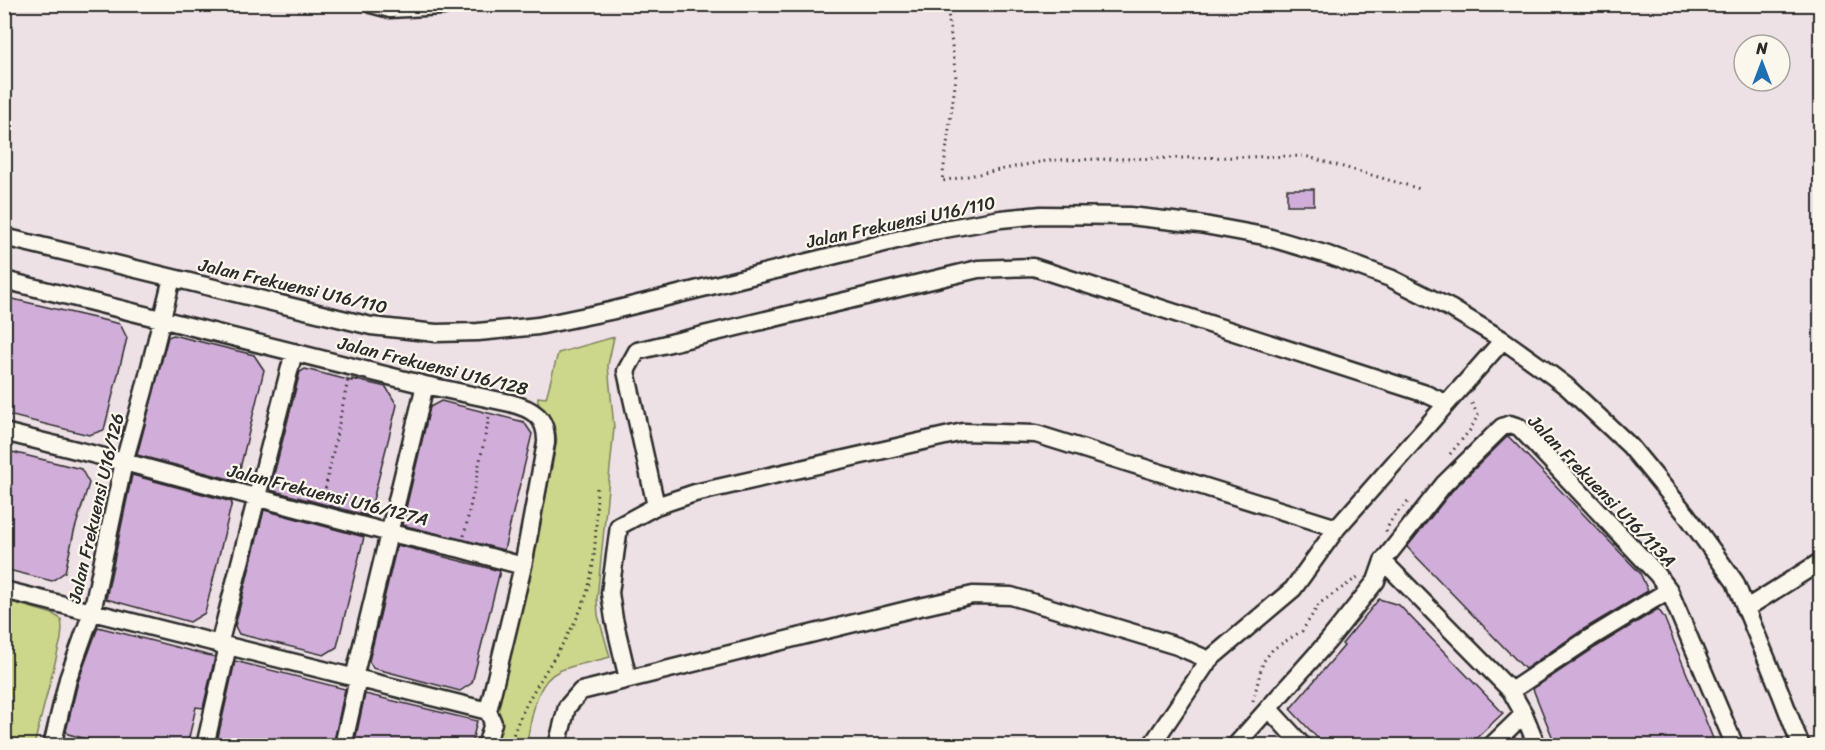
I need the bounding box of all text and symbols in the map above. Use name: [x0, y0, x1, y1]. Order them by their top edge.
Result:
north arrow: [1732, 33, 1792, 93]
text: N: [1755, 34, 1768, 63]
street label: Jalan Frekuensi U16/110: [802, 186, 999, 258]
street label: Jalan Frekuensi U16/110: [195, 249, 390, 323]
street label: Jalan Frekuensi U16/128: [334, 327, 532, 405]
street label: Jalan Frekuensi U16/113A: [1519, 406, 1684, 575]
street label: Jalan Frekuensi U16/126: [58, 410, 133, 607]
street label: Jalan Frekuensi U16/127A: [223, 454, 432, 535]

